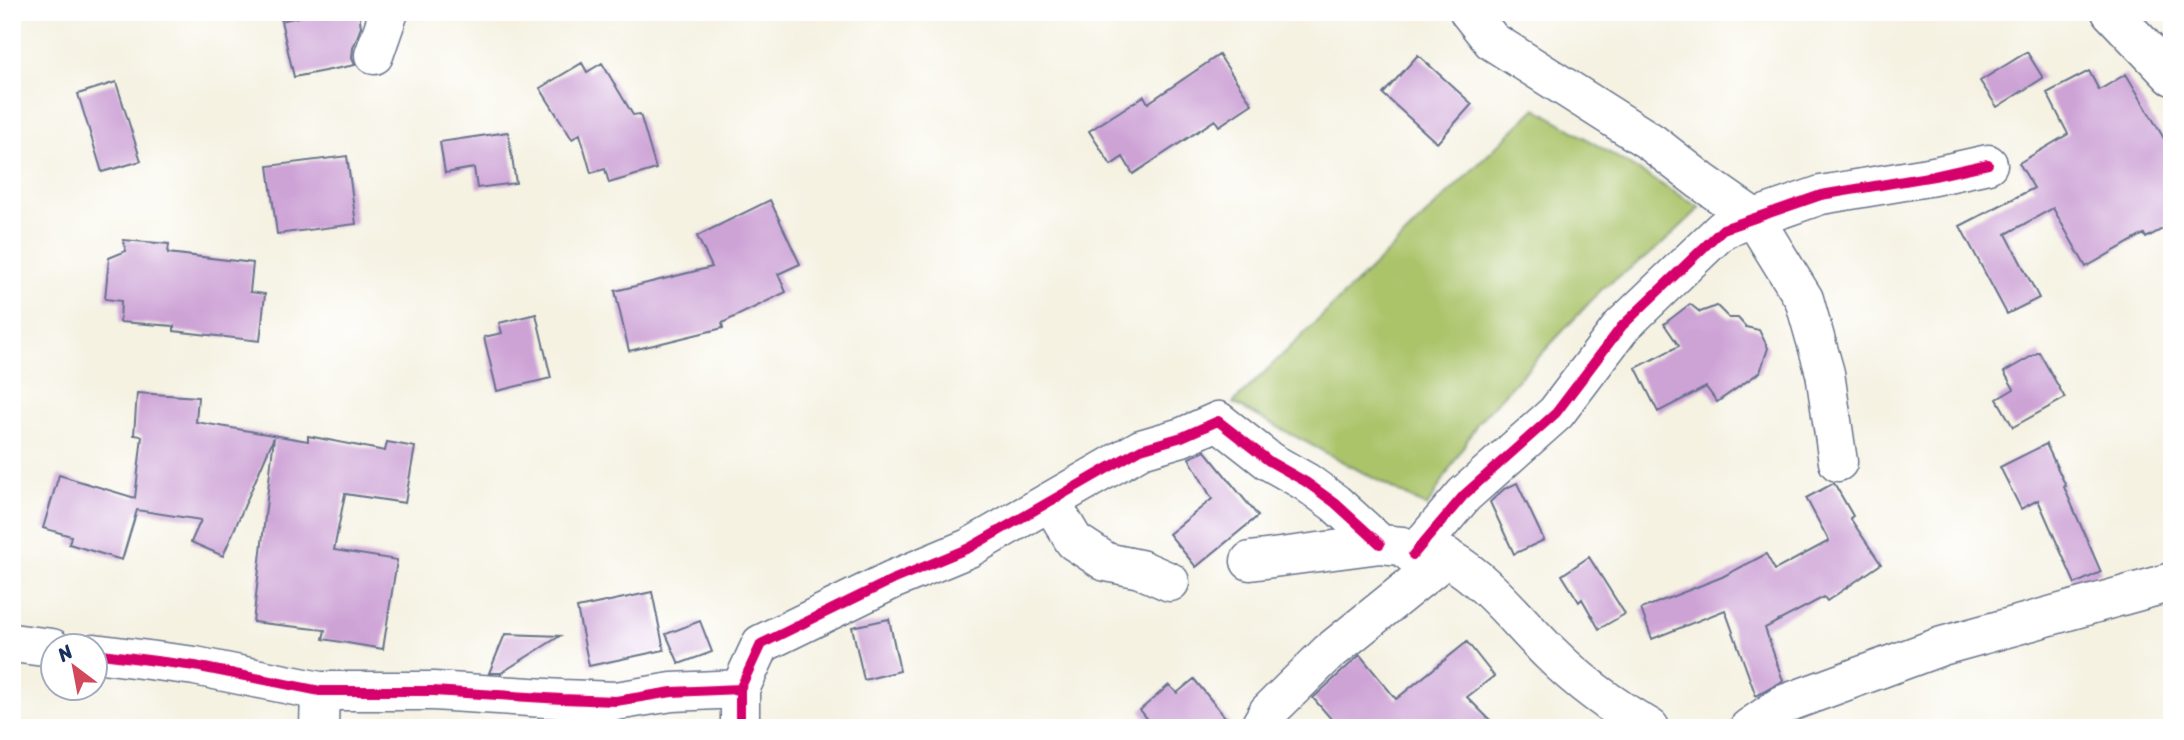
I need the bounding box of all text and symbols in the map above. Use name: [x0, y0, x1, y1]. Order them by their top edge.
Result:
north arrow: [38, 632, 108, 702]
text: N: [50, 635, 80, 671]

